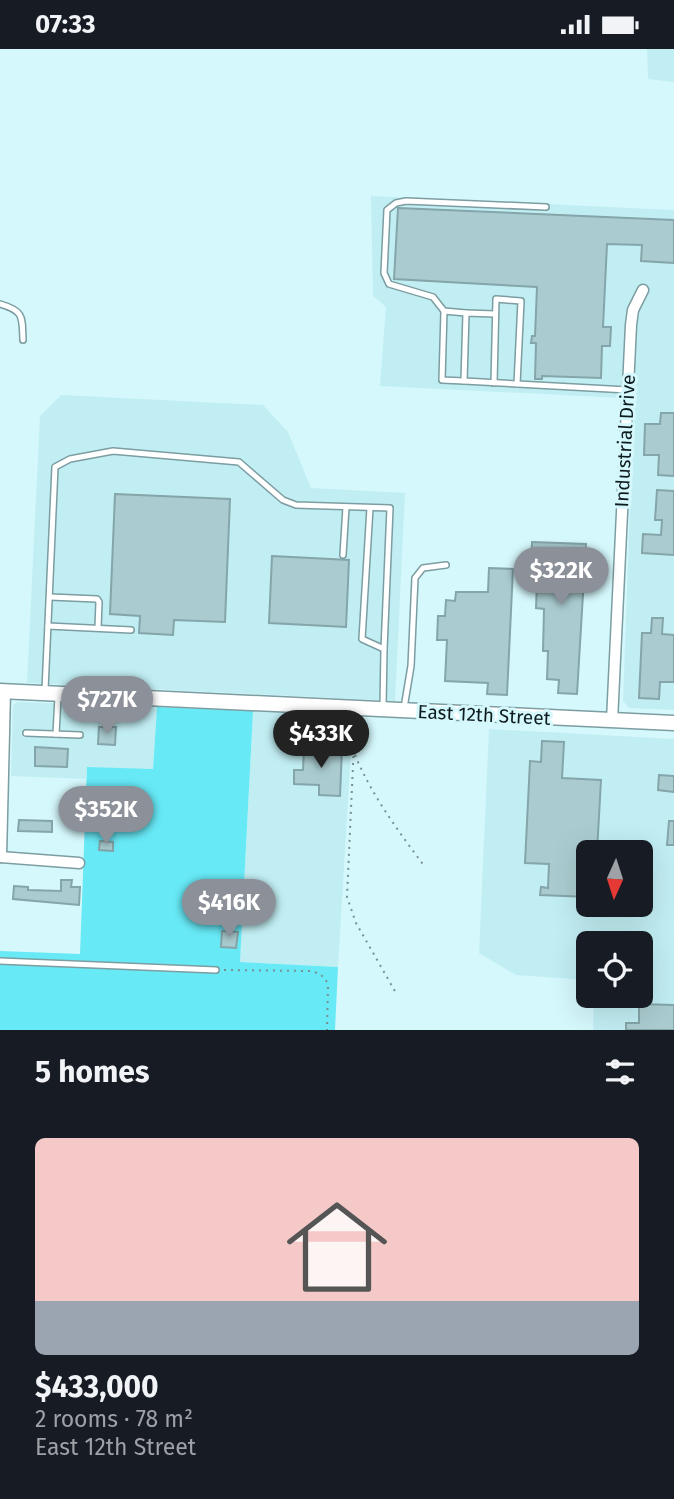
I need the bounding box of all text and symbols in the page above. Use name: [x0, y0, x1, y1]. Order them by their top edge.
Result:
text: 07:33: [35, 9, 96, 40]
street label: Industrial Drive: [610, 374, 640, 508]
pin: $322K: [512, 547, 610, 607]
text: $322K: [530, 556, 592, 584]
pin: $727K: [58, 677, 156, 736]
text: $727K: [77, 685, 137, 713]
street label: East 12th Street: [417, 700, 551, 730]
pin: $433K: [272, 711, 370, 770]
text: $433K: [289, 719, 353, 747]
pin: $352K: [57, 787, 155, 846]
text: $352K: [74, 795, 138, 823]
north arrow: [576, 840, 653, 917]
map controls: [576, 840, 653, 1008]
pin: $416K: [180, 879, 278, 939]
text: $416K: [198, 888, 260, 916]
button: locate: [576, 931, 653, 1008]
icon: filters: [601, 1053, 639, 1091]
text: 5 homes: [35, 1054, 149, 1090]
icon: home: [274, 1184, 400, 1310]
text: $433,000: [35, 1369, 159, 1405]
text: 2 rooms · 78 m²: [35, 1405, 193, 1433]
text: East 12th Street: [35, 1433, 196, 1461]

